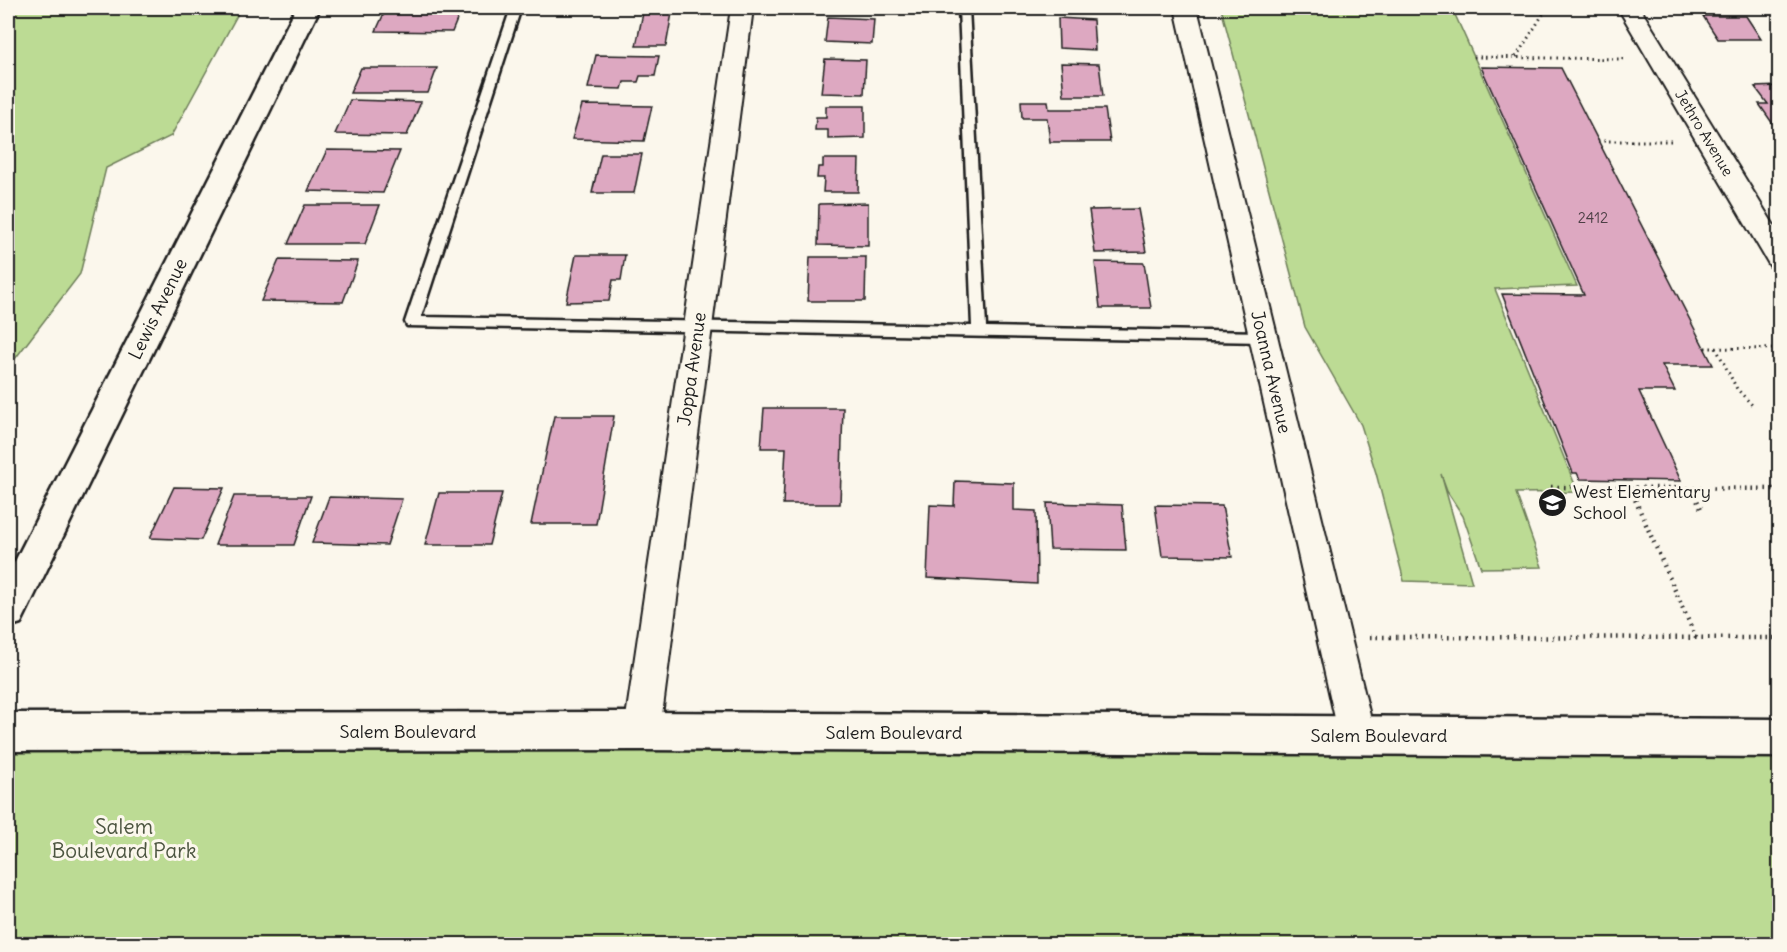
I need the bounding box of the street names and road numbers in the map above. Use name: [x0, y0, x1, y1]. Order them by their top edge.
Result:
street label: Jethro Avenue: [1671, 86, 1738, 180]
street label: Lewis Avenue: [123, 254, 192, 363]
street label: Joanna Avenue: [1246, 308, 1297, 435]
street label: Joppa Avenue: [672, 311, 711, 427]
street label: Salem Boulevard: [340, 720, 477, 743]
street label: Salem Boulevard: [826, 721, 963, 744]
street label: Salem Boulevard: [1311, 724, 1448, 747]

